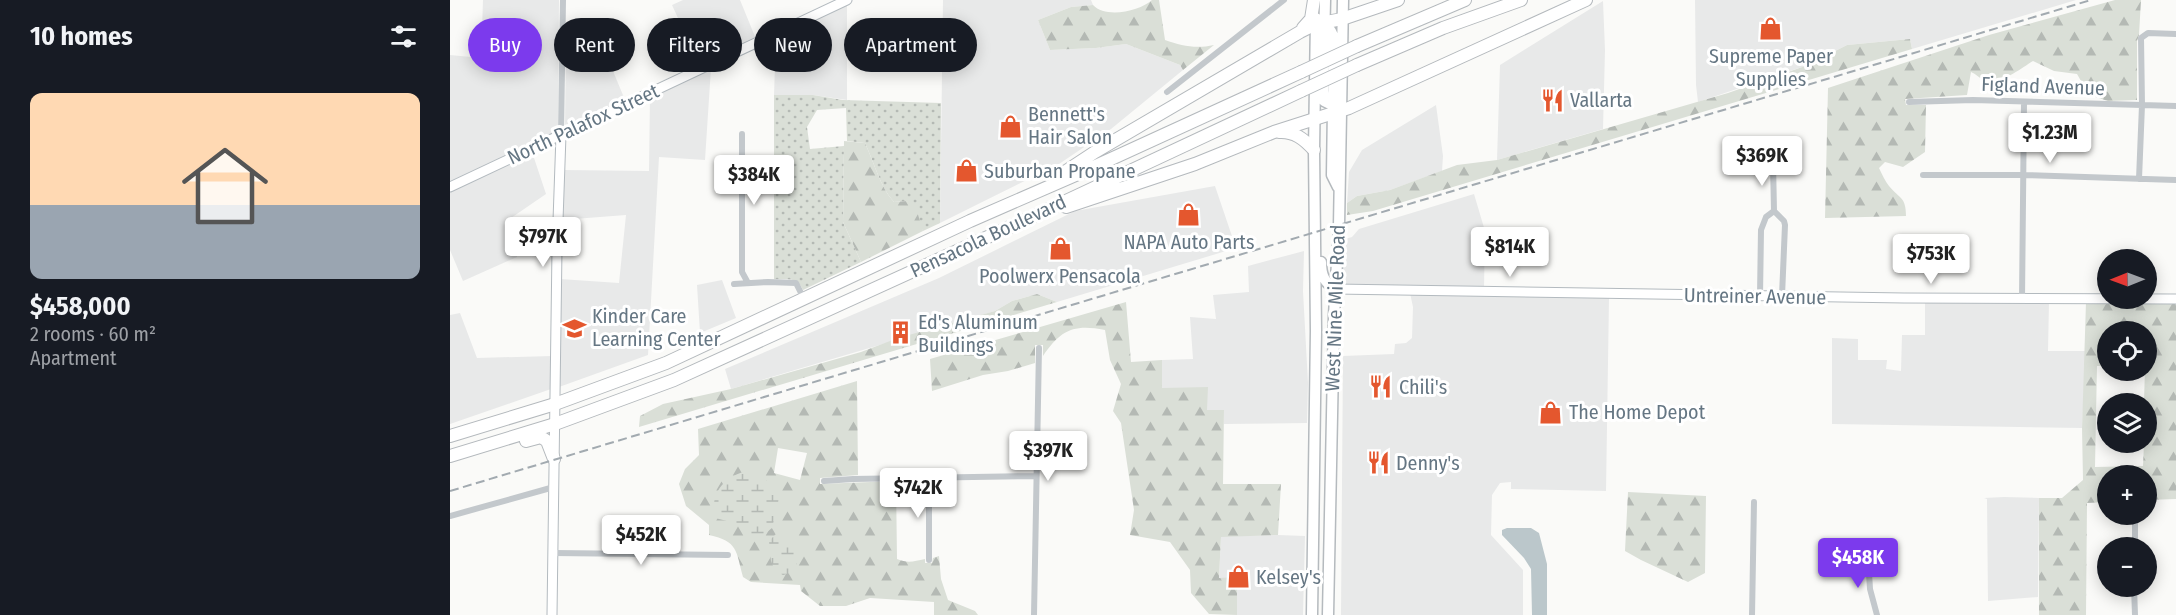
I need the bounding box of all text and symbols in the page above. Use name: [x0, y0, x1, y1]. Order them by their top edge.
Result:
shop icon: Supreme Paper Supplies: [1758, 15, 1784, 41]
chip: Buy: [468, 18, 542, 72]
chip: Rent: [554, 18, 635, 72]
chip: Filters: [647, 18, 742, 72]
chip: New: [754, 18, 832, 72]
chip: Apartment: [844, 18, 977, 72]
icon: filters: [387, 20, 420, 53]
text: 10 homes: [30, 21, 133, 52]
place label: Supreme Paper Supplies: [1709, 44, 1833, 91]
street label: Figland Avenue: [1981, 72, 2105, 100]
street label: North Palafox Street: [503, 78, 663, 170]
restaurant icon: Vallarta: [1539, 87, 1565, 113]
place label: Vallarta: [1570, 88, 1632, 112]
place label: Bennett's Hair Salon: [1028, 102, 1112, 149]
shop icon: Bennett's Hair Salon: [997, 113, 1023, 139]
pin: $1.23M: [2001, 113, 2099, 164]
text: $1.23M: [2022, 120, 2078, 144]
icon: home: [171, 132, 279, 240]
pin: $369K: [1720, 136, 1804, 187]
text: $369K: [1736, 143, 1788, 167]
pin: $384K: [712, 155, 796, 206]
shop icon: Suburban Propane: [953, 158, 979, 184]
place label: Suburban Propane: [984, 159, 1136, 183]
text: $384K: [728, 162, 780, 186]
street label: Pensacola Boulevard: [906, 189, 1070, 283]
shop icon: NAPA Auto Parts: [1176, 201, 1202, 227]
pin: $797K: [501, 217, 585, 268]
text: $797K: [519, 224, 567, 248]
street label: West Nine Mile Road: [1320, 224, 1350, 392]
pin: $814K: [1468, 227, 1552, 278]
place label: NAPA Auto Parts: [1124, 230, 1254, 254]
text: $814K: [1485, 234, 1535, 258]
pin: $753K: [1889, 234, 1973, 285]
shop icon: Poolwerx Pensacola: [1047, 236, 1073, 262]
text: $753K: [1907, 241, 1955, 265]
north arrow: [2097, 249, 2157, 309]
map controls: [2097, 249, 2157, 597]
place label: Poolwerx Pensacola: [979, 264, 1141, 288]
street label: Untreiner Avenue: [1684, 283, 1826, 309]
text: $458,000: [30, 291, 131, 322]
place label: Kinder Care Learning Center: [592, 304, 720, 351]
place label: Ed's Aluminum Buildings: [918, 310, 1038, 357]
school or university icon: Kinder Care Learning Center: [561, 315, 587, 341]
building icon: Ed's Aluminum Buildings: [887, 320, 913, 346]
button: locate: [2097, 321, 2157, 381]
text: 2 rooms · 60 m²: [30, 322, 156, 346]
text: Apartment: [30, 346, 117, 370]
restaurant icon: Chili's: [1368, 374, 1394, 400]
place label: Chili's: [1399, 375, 1447, 399]
button: layers: [2097, 393, 2157, 453]
shop icon: The Home Depot: [1538, 399, 1564, 425]
place label: The Home Depot: [1569, 400, 1706, 424]
pin: $397K: [1006, 431, 1090, 482]
text: $397K: [1023, 438, 1073, 462]
restaurant icon: Denny's: [1365, 450, 1391, 476]
place label: Denny's: [1396, 451, 1460, 475]
button: +: [2097, 465, 2157, 525]
pin: $742K: [876, 468, 960, 519]
text: $742K: [894, 475, 942, 499]
pin: $452K: [599, 515, 683, 566]
text: $452K: [616, 522, 666, 546]
button: −: [2097, 537, 2157, 597]
pin: $458K: [1816, 538, 1900, 589]
text: $458K: [1832, 545, 1884, 569]
shop icon: Kelsey's: [1225, 564, 1251, 590]
place label: Kelsey's: [1256, 565, 1321, 589]

